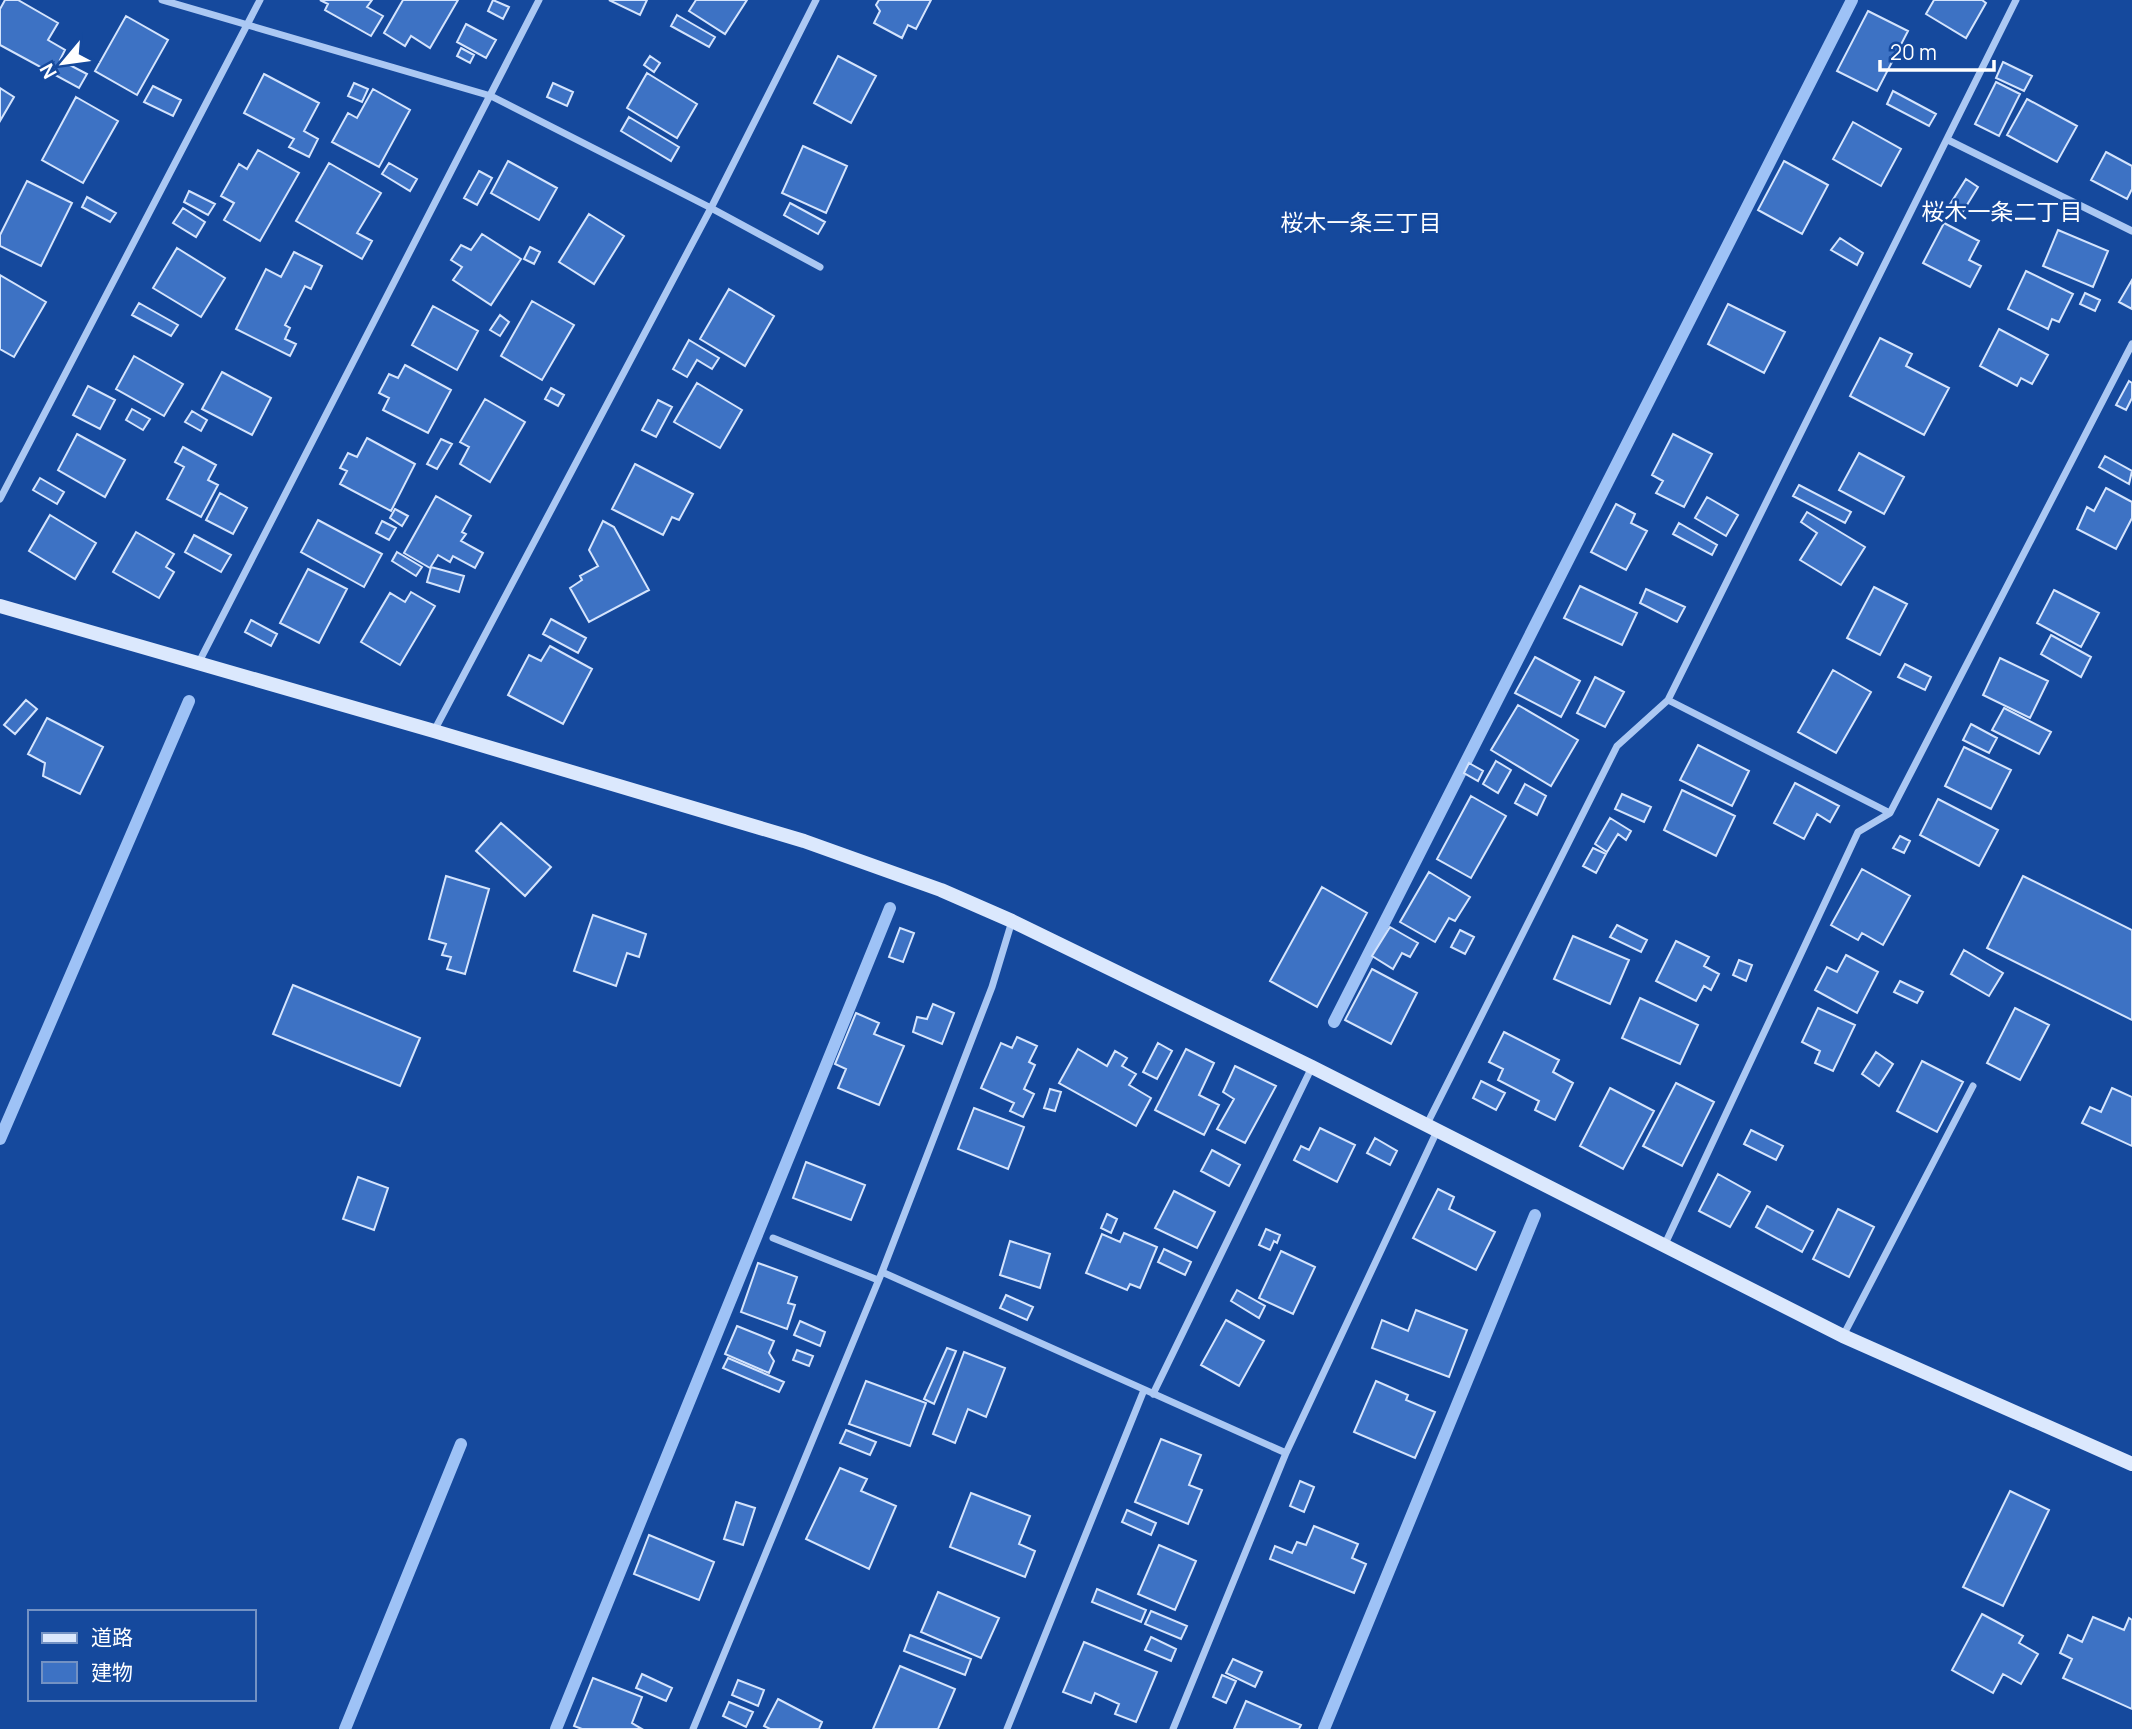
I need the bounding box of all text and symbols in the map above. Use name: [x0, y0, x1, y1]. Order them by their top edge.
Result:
north arrow: [28, 28, 98, 98]
scale bar: [1880, 28, 1994, 72]
text: 20 m: [1890, 38, 1937, 66]
text: N: [33, 59, 63, 84]
district label: 桜木一条二丁目: [1922, 195, 2083, 227]
district label: 桜木一条三丁目: [1281, 206, 1442, 238]
legend: [28, 1610, 256, 1701]
text: 道路: [91, 1623, 133, 1651]
text: 建物: [91, 1658, 133, 1686]

